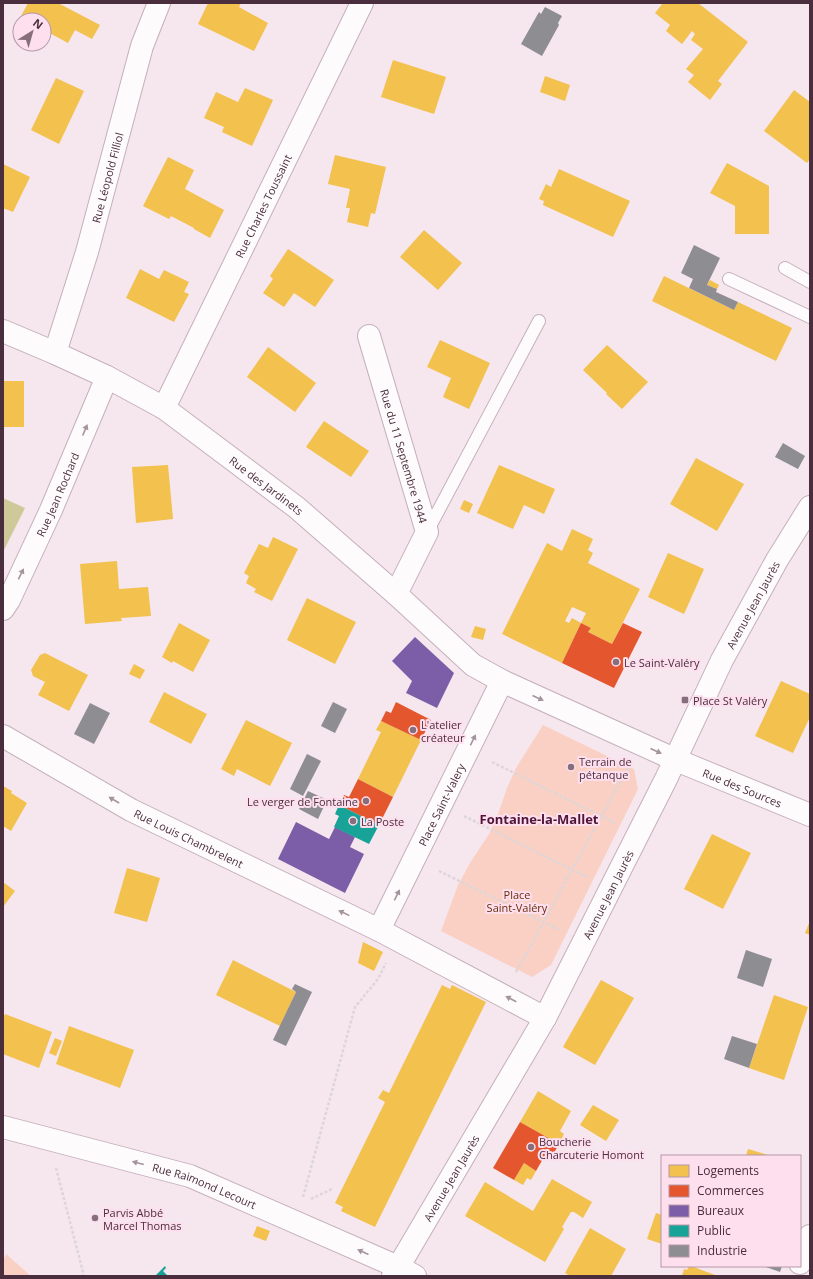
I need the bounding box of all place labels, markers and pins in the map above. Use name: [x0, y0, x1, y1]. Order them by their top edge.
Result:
place label: Le Saint-Valéry: [624, 655, 700, 670]
marker: Le Saint-Valéry: [611, 657, 621, 667]
place label: Place St Valéry: [693, 693, 768, 708]
marker: Place St Valéry: [680, 695, 690, 705]
place label: L'atelier créateur: [421, 717, 465, 745]
marker: L'atelier créateur: [408, 725, 418, 735]
place label: Terrain de pétanque: [579, 754, 632, 782]
marker: Terrain de pétanque: [566, 762, 576, 772]
place label: Le verger de Fontaine: [247, 794, 358, 809]
marker: Le verger de Fontaine: [361, 796, 371, 806]
place label: La Poste: [361, 814, 404, 829]
marker: La Poste: [348, 816, 358, 826]
place label: Boucherie Charcuterie Homont: [539, 1134, 644, 1162]
marker: Boucherie Charcuterie Homont: [526, 1142, 536, 1152]
place label: Parvis Abbé Marcel Thomas: [103, 1205, 182, 1233]
marker: Parvis Abbé Marcel Thomas: [90, 1213, 100, 1223]

